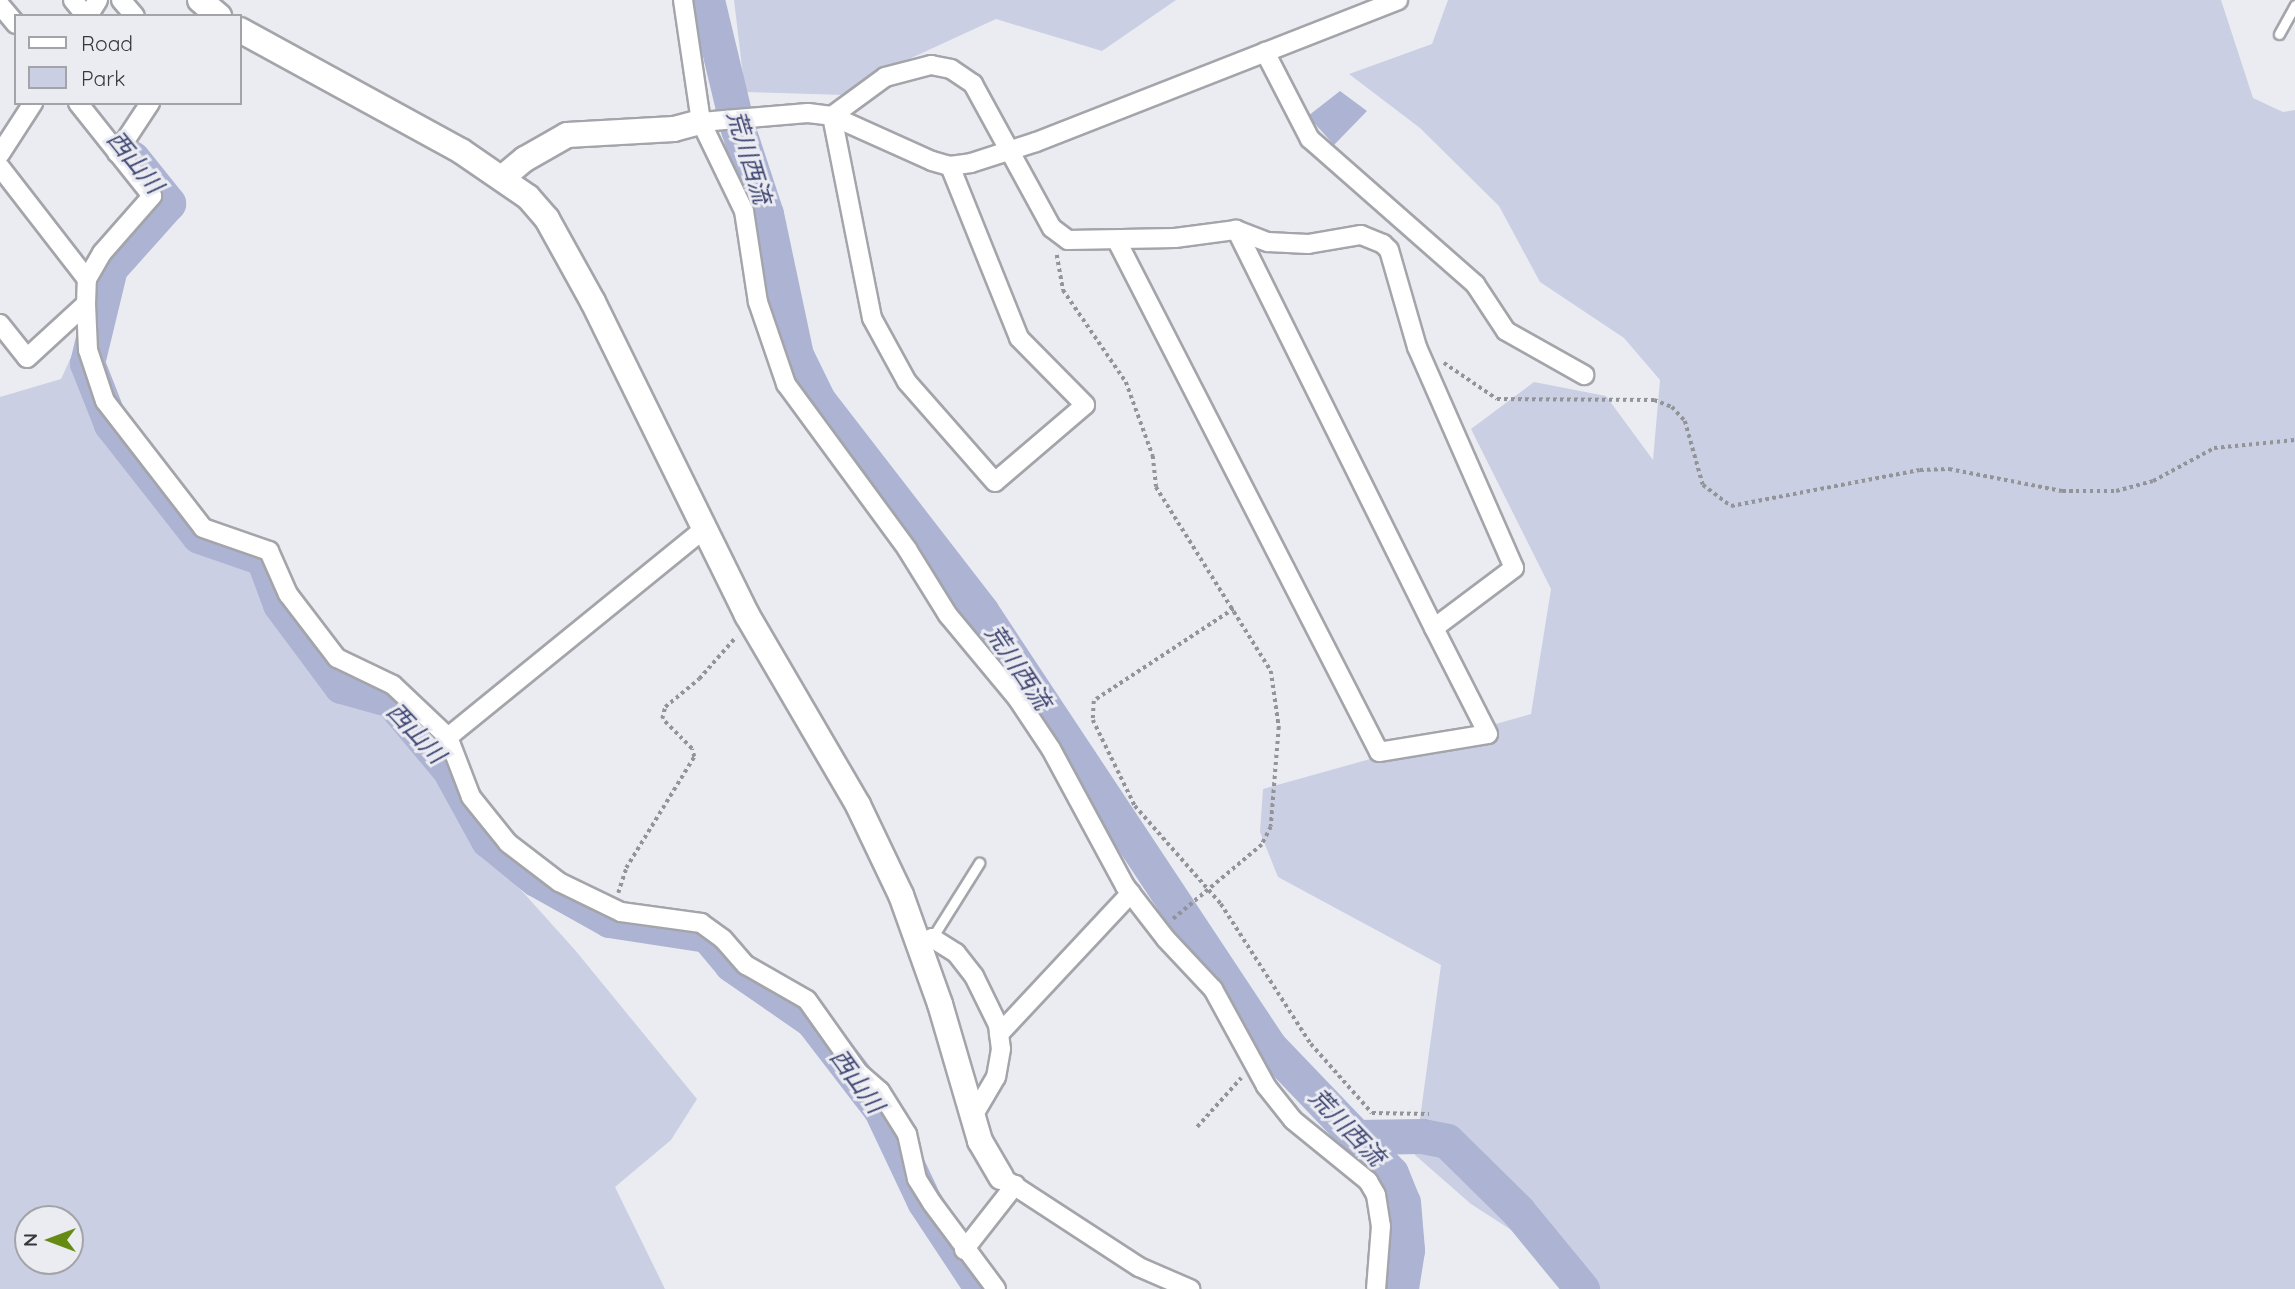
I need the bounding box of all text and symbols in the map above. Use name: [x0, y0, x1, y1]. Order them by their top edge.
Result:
legend: [14, 14, 242, 105]
text: Road: [81, 30, 133, 56]
text: Park: [81, 65, 125, 91]
water label: 荒川西流: [721, 107, 777, 207]
water label: 西山川: [101, 125, 169, 199]
water label: 荒川西流: [979, 619, 1057, 715]
water label: 西山川: [381, 697, 451, 769]
water label: 西山川: [824, 1043, 890, 1119]
water label: 荒川西流: [1303, 1082, 1391, 1172]
north arrow: [14, 1205, 84, 1275]
text: N: [18, 1233, 42, 1247]

